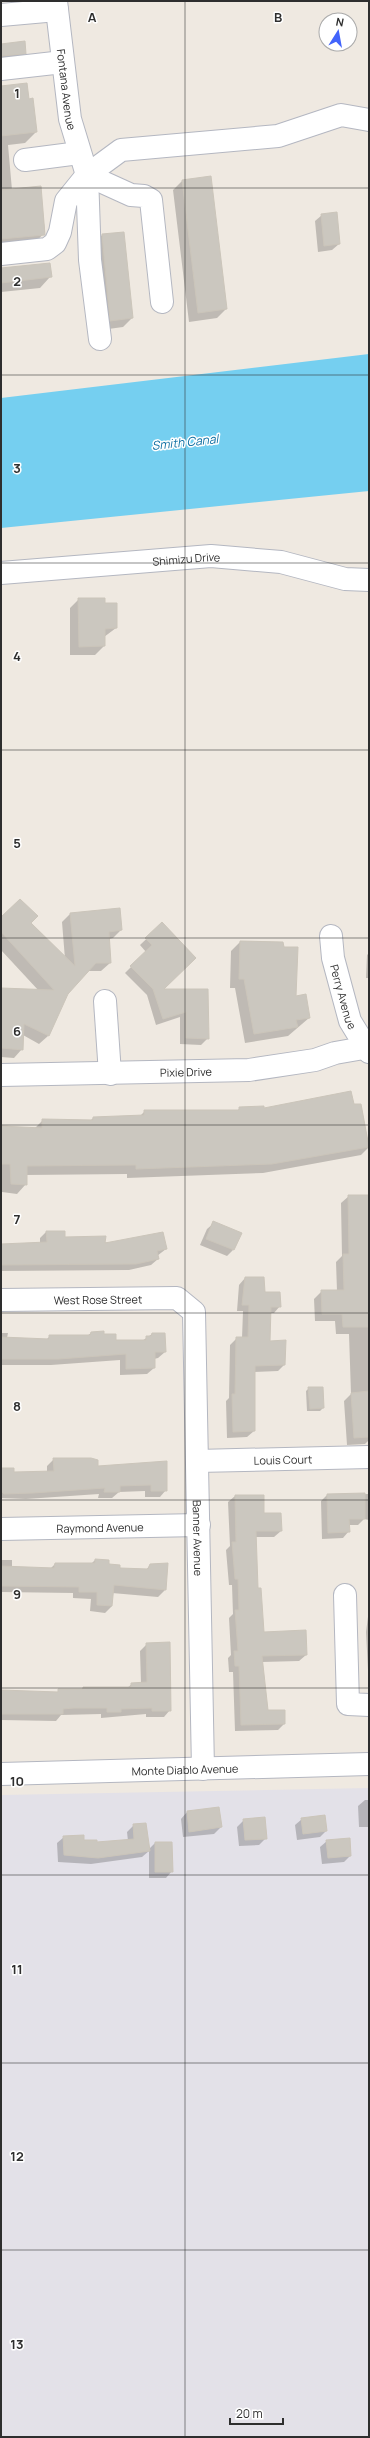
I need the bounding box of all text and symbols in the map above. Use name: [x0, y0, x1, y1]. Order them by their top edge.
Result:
text: A: [88, 8, 97, 26]
text: B: [274, 8, 282, 26]
north arrow: [318, 12, 358, 52]
text: N: [335, 14, 345, 30]
street label: Fontana Avenue: [54, 48, 81, 132]
text: 1: [14, 84, 20, 102]
text: 2: [13, 272, 21, 290]
water label: Smith Canal: [151, 430, 221, 454]
text: 3: [13, 459, 21, 477]
street label: Shimizu Drive: [152, 548, 222, 568]
text: 4: [13, 647, 21, 665]
text: 5: [13, 834, 21, 852]
street label: Perry Avenue: [327, 962, 361, 1032]
text: 6: [13, 1022, 21, 1040]
street label: Pixie Drive: [160, 1063, 213, 1079]
text: 7: [14, 1210, 21, 1228]
street label: West Rose Street: [54, 1291, 142, 1307]
text: 8: [13, 1397, 21, 1415]
street label: Louis Court: [254, 1451, 312, 1467]
street label: Banner Avenue: [190, 1500, 207, 1577]
street label: Raymond Avenue: [56, 1519, 144, 1535]
text: 9: [13, 1585, 21, 1603]
street label: Monte Diablo Avenue: [131, 1760, 239, 1778]
text: 10: [10, 1772, 24, 1790]
text: 11: [11, 1960, 23, 1978]
text: 12: [10, 2147, 24, 2165]
text: 13: [10, 2335, 24, 2353]
scale bar: [230, 2400, 283, 2426]
text: 20 m: [236, 2405, 263, 2422]

